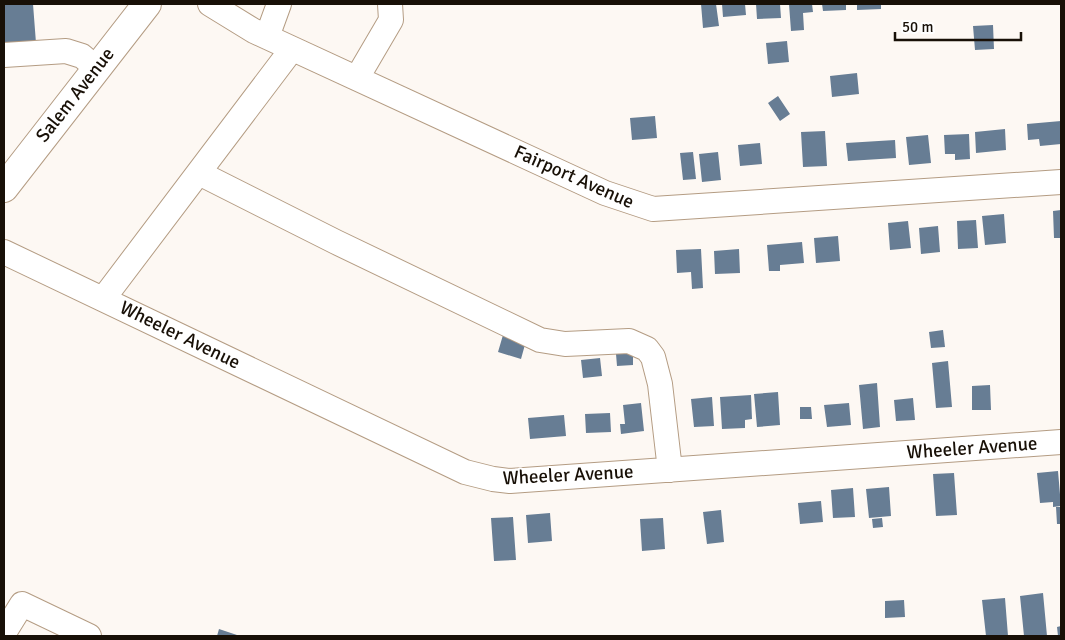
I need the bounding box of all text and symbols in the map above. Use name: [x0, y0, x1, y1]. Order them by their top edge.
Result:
scale bar: [895, 10, 1021, 42]
text: 50 m: [902, 18, 933, 36]
street label: Salem Avenue: [30, 43, 120, 147]
street label: Fairport Avenue: [510, 140, 638, 214]
street label: Wheeler Avenue: [116, 295, 244, 375]
street label: Wheeler Avenue: [906, 431, 1038, 465]
street label: Wheeler Avenue: [502, 460, 634, 490]

